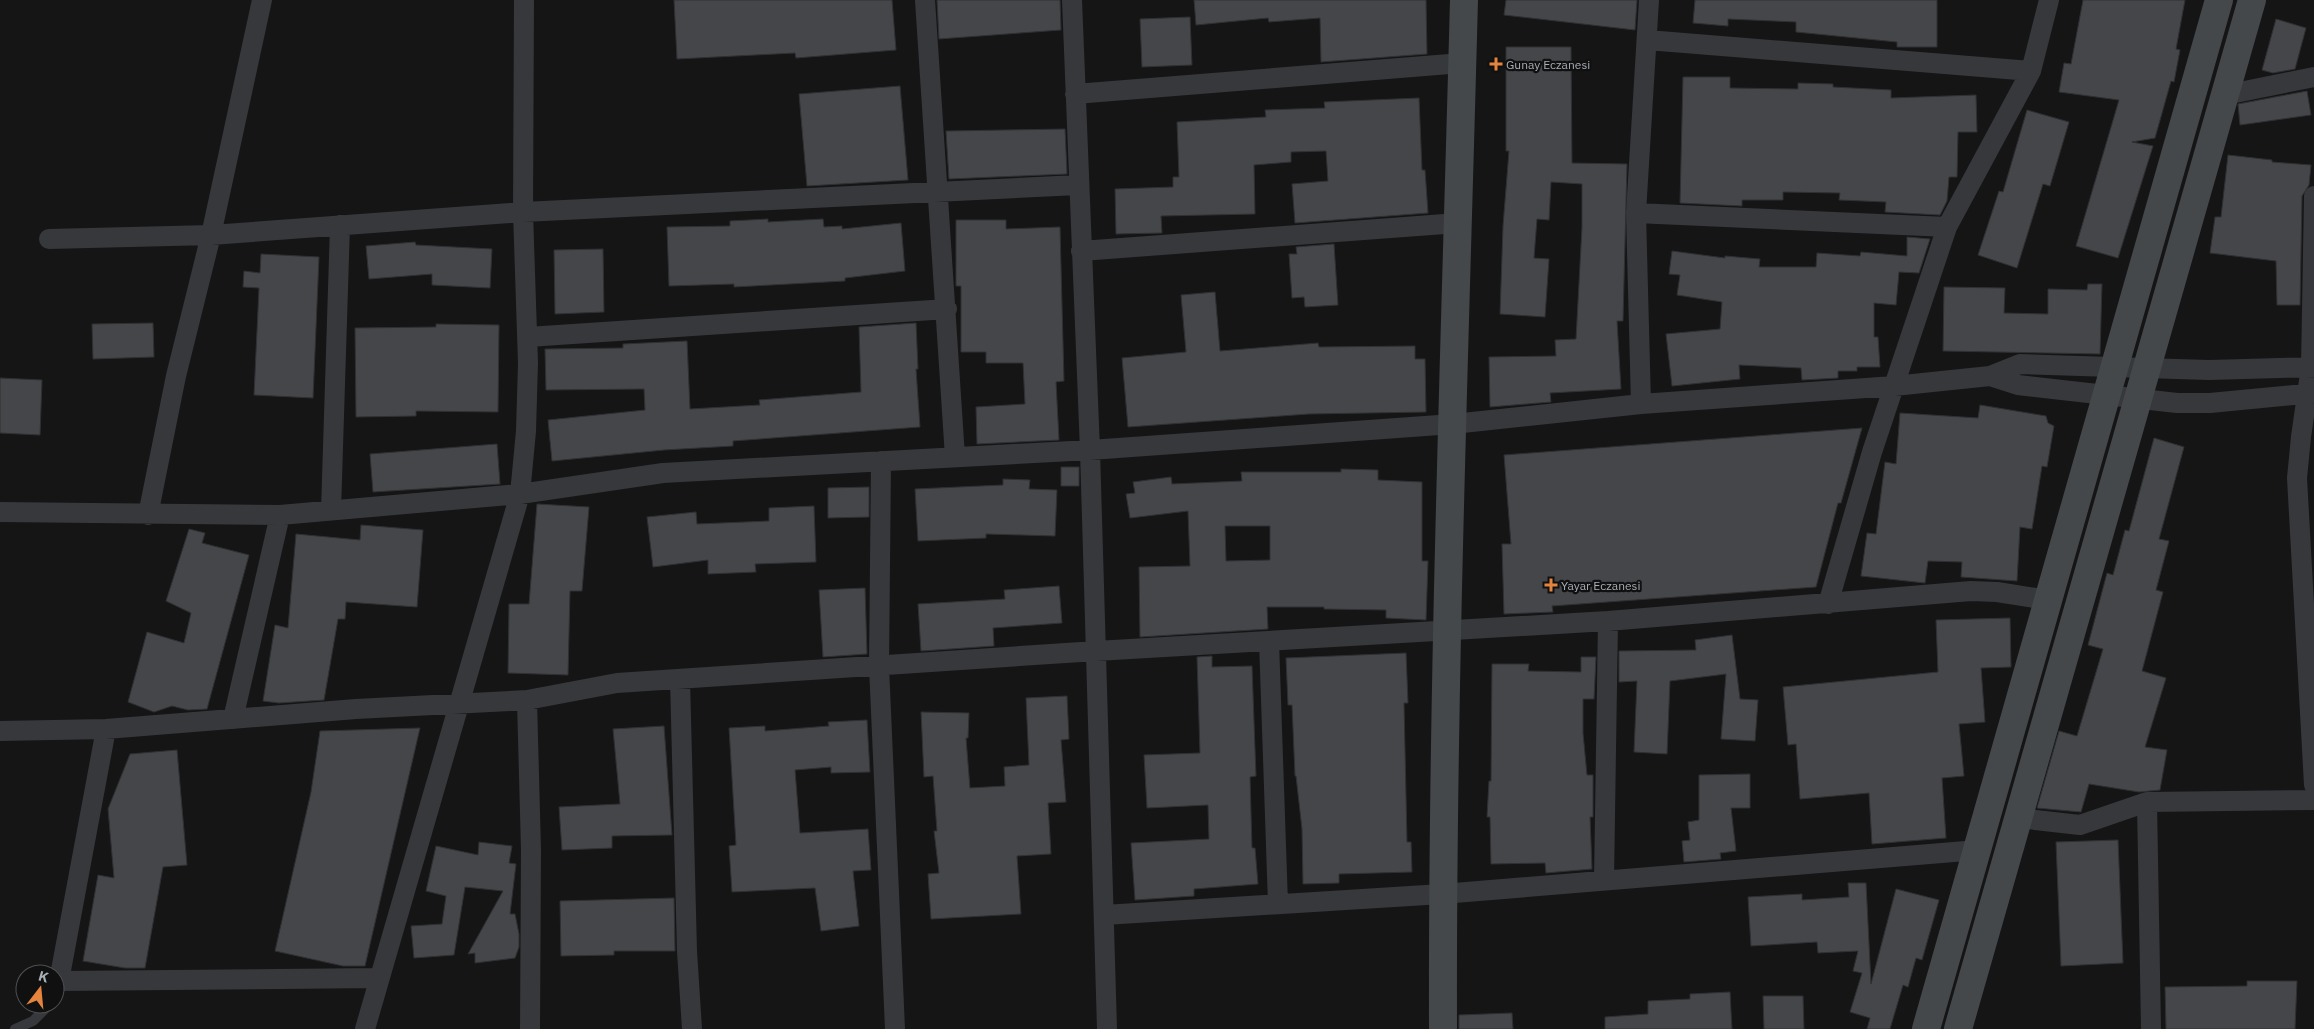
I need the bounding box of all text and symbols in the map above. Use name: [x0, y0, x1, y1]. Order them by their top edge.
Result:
place label: Gunay Eczanesi: [1506, 57, 1590, 72]
marker: Gunay Eczanesi: [1490, 58, 1502, 70]
place label: Yayar Eczanesi: [1561, 578, 1640, 593]
marker: Yayar Eczanesi: [1545, 579, 1557, 591]
north arrow: [15, 964, 65, 1014]
text: K: [36, 967, 51, 987]

